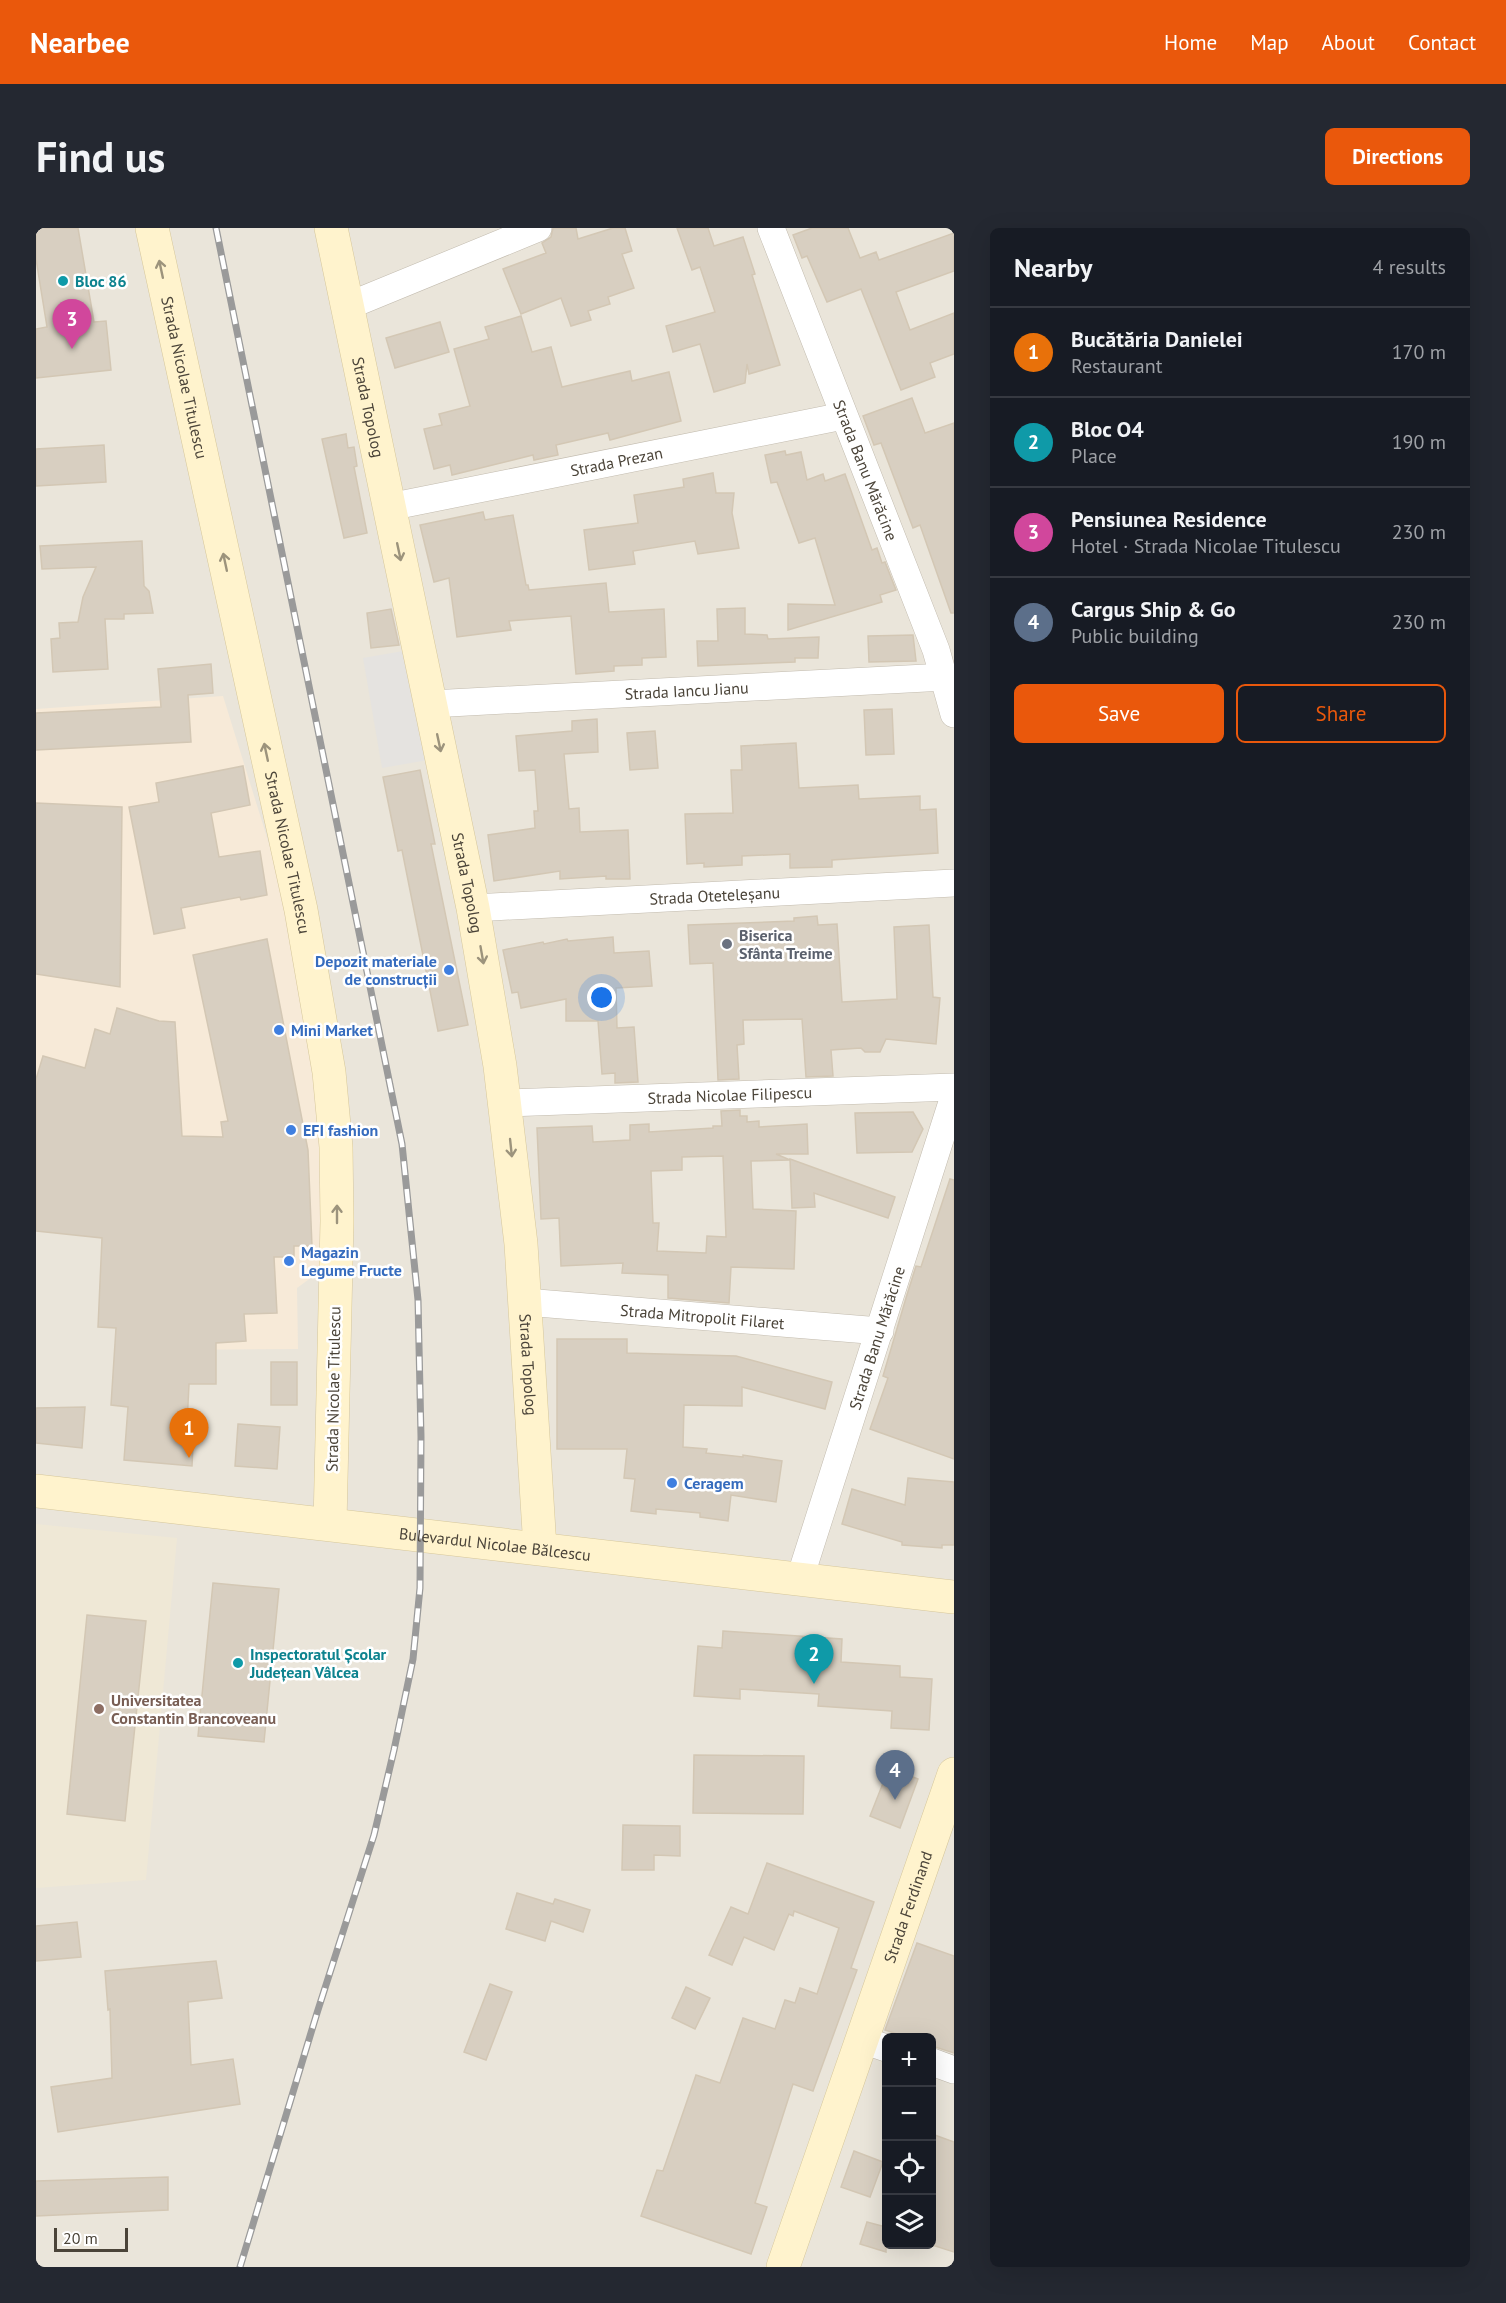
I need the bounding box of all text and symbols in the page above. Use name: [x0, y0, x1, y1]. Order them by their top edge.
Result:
text: Nearbee: [30, 24, 130, 61]
text: Home: [1164, 29, 1217, 56]
text: Map: [1250, 29, 1289, 56]
text: About: [1322, 29, 1375, 56]
text: Contact: [1408, 29, 1476, 56]
button: Directions: [1325, 128, 1470, 185]
text: Find us: [36, 129, 165, 184]
text: Nearby: [1014, 251, 1092, 284]
text: 4 results: [1373, 254, 1446, 280]
one-way arrow: [155, 259, 166, 279]
place label: Bloc 86: [75, 271, 127, 291]
marker: Bloc 86: [56, 274, 70, 288]
street label: Strada Nicolae Titulescu: [157, 294, 212, 461]
pin: 3: [52, 300, 92, 349]
text: Bucătăria Danielei: [1071, 325, 1243, 353]
text: 1: [1028, 339, 1039, 365]
text: 170 m: [1392, 339, 1446, 365]
text: Restaurant: [1071, 353, 1162, 379]
street label: Strada Topolog: [348, 355, 389, 459]
street label: Strada Banu Mărăcine: [829, 397, 902, 543]
text: Bloc O4: [1071, 415, 1144, 443]
text: 2: [1028, 429, 1039, 455]
text: 190 m: [1392, 429, 1446, 455]
street label: Strada Prezan: [569, 442, 664, 480]
text: Place: [1071, 443, 1117, 469]
text: Pensiunea Residence: [1071, 505, 1267, 533]
text: 3: [1028, 519, 1039, 545]
text: 230 m: [1392, 519, 1446, 545]
text: Hotel · Strada Nicolae Titulescu: [1071, 533, 1341, 559]
one-way arrow: [393, 543, 405, 562]
one-way arrow: [219, 553, 230, 572]
text: Cargus Ship & Go: [1071, 595, 1236, 623]
text: 4: [1028, 609, 1039, 635]
text: 230 m: [1392, 609, 1446, 635]
text: Public building: [1071, 623, 1199, 649]
street label: Strada Iancu Jianu: [624, 677, 749, 704]
button: Save: [1014, 684, 1224, 743]
button: Share: [1236, 684, 1446, 743]
one-way arrow: [434, 733, 445, 753]
one-way arrow: [260, 743, 271, 763]
street label: Strada Nicolae Titulescu: [261, 769, 315, 935]
street label: Strada Topolog: [448, 831, 487, 935]
street label: Strada Oteteleșanu: [649, 882, 781, 909]
place label: Biserica Sfânta Treime: [739, 925, 833, 963]
marker: Biserica Sfânta Treime: [720, 937, 734, 951]
one-way arrow: [477, 945, 488, 964]
place label: Depozit materiale de construcții: [315, 951, 437, 989]
marker: Depozit materiale de construcții: [442, 963, 456, 977]
your location: [587, 983, 616, 1012]
place label: Mini Market: [291, 1020, 373, 1040]
marker: Mini Market: [272, 1023, 286, 1037]
street label: Strada Nicolae Filipescu: [647, 1082, 812, 1108]
place label: EFI fashion: [303, 1120, 378, 1140]
marker: EFI fashion: [284, 1123, 298, 1137]
one-way arrow: [506, 1137, 517, 1157]
one-way arrow: [331, 1204, 343, 1224]
place label: Magazin Legume Fructe: [301, 1242, 402, 1280]
marker: Magazin Legume Fructe: [282, 1254, 296, 1268]
street label: Strada Banu Mărăcine: [844, 1264, 909, 1412]
street label: Strada Mitropolit Filaret: [619, 1300, 786, 1333]
street label: Strada Nicolae Titulescu: [322, 1306, 344, 1472]
street label: Strada Topolog: [515, 1313, 542, 1416]
pin: 1: [170, 1408, 208, 1458]
place label: Ceragem: [684, 1473, 744, 1493]
marker: Ceragem: [665, 1476, 679, 1490]
street label: Bulevardul Nicolae Bălcescu: [398, 1523, 592, 1565]
pin: 2: [794, 1634, 834, 1684]
place label: Inspectoratul Școlar Județean Vâlcea: [249, 1644, 387, 1682]
marker: Inspectoratul Școlar Județean Vâlcea: [231, 1656, 245, 1670]
place label: Universitatea Constantin Brancoveanu: [111, 1690, 276, 1728]
marker: Universitatea Constantin Brancoveanu: [92, 1702, 106, 1716]
pin: 4: [876, 1750, 914, 1800]
street label: Strada Ferdinand: [879, 1848, 936, 1966]
map controls: [882, 2033, 936, 2249]
button: +: [882, 2033, 936, 2087]
button: −: [882, 2087, 936, 2141]
button: locate: [882, 2141, 936, 2195]
button: layers: [882, 2195, 936, 2249]
scale bar: [54, 2225, 128, 2252]
text: 20 m: [63, 2228, 98, 2248]

